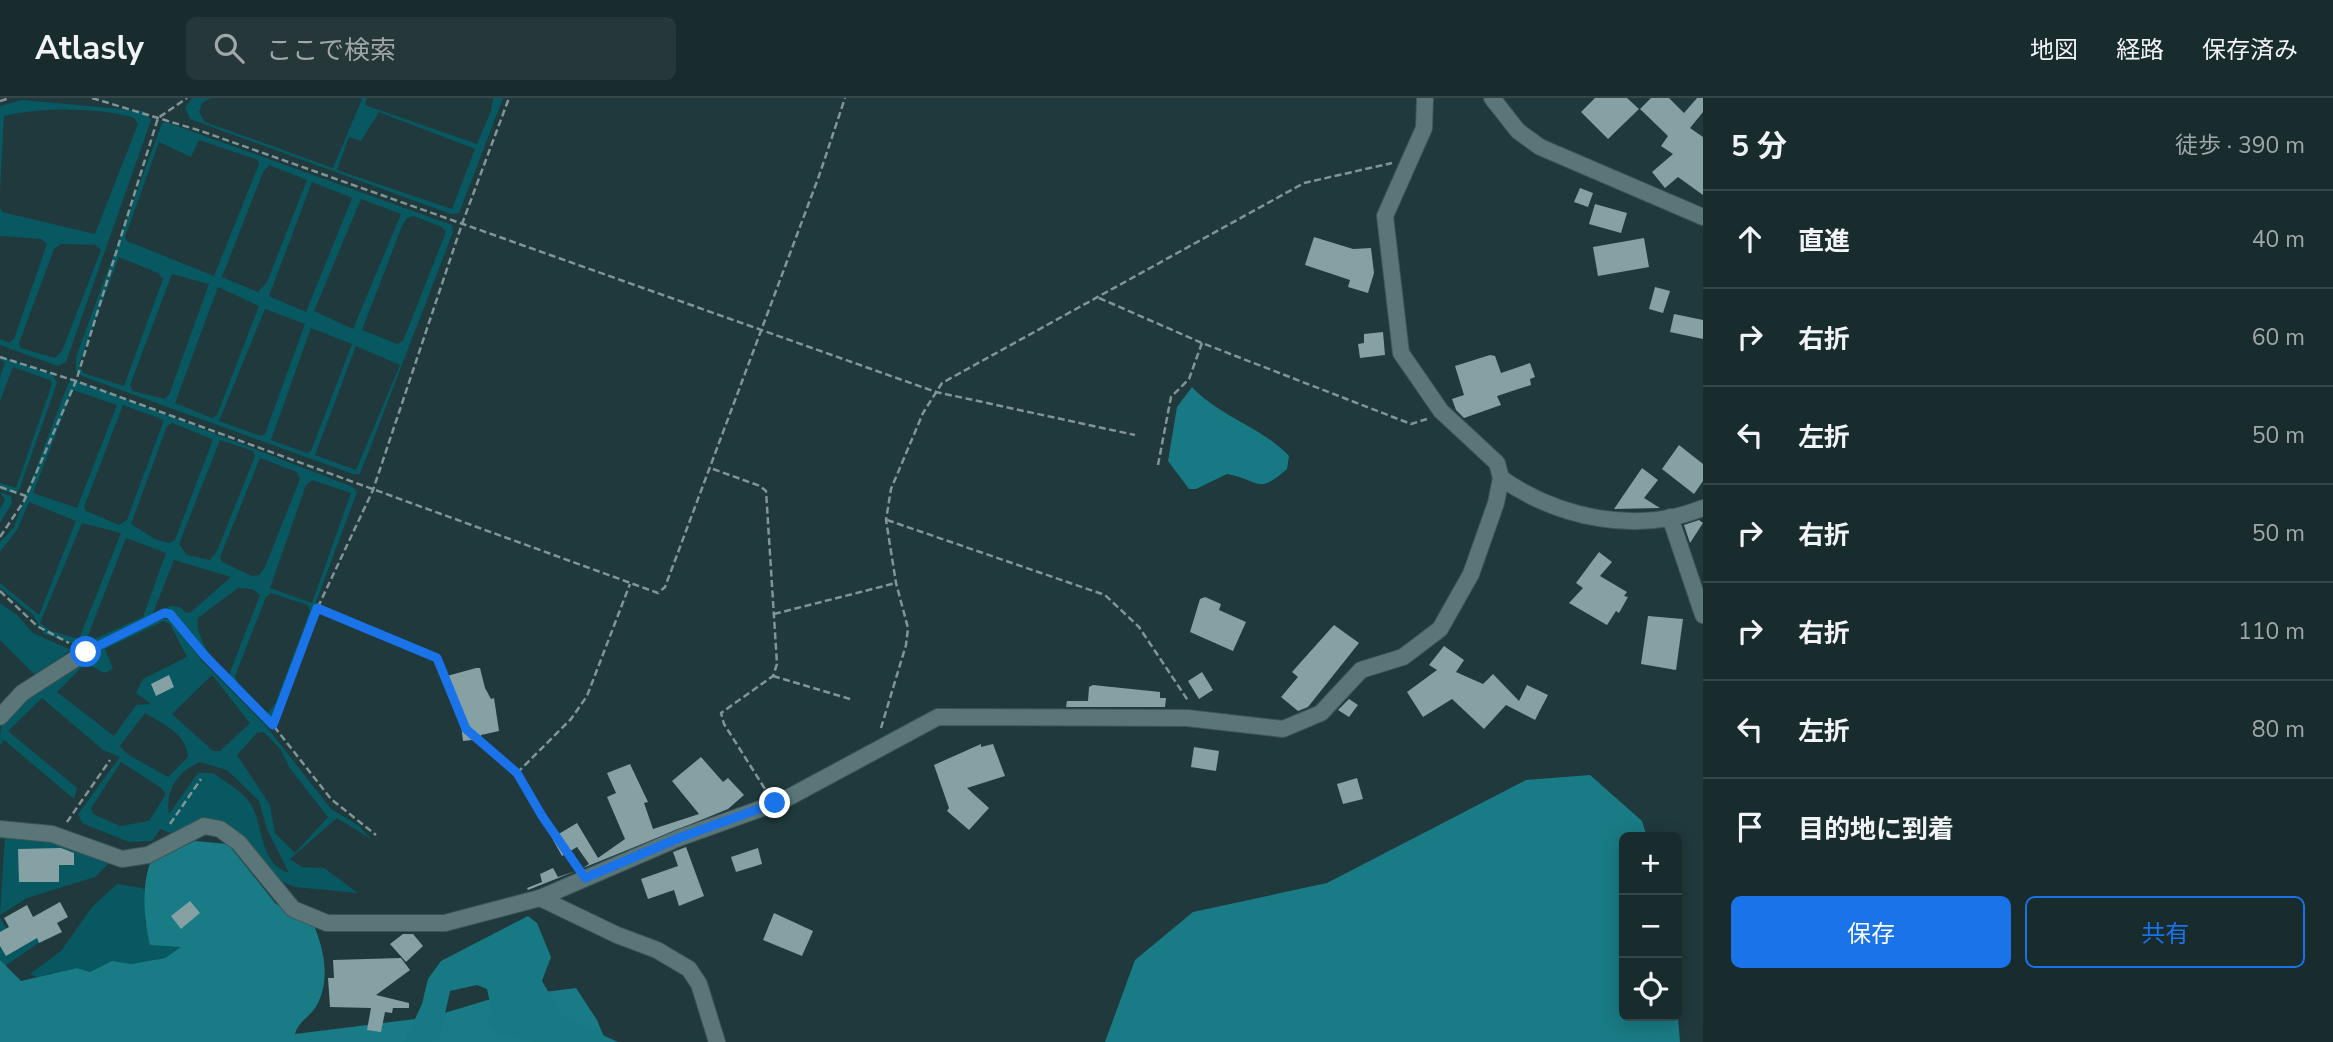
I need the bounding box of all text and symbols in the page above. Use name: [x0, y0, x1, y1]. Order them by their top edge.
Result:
search box: [186, 17, 676, 80]
text: Atlasly: [35, 26, 144, 71]
icon: search: [210, 29, 248, 67]
text: ここで検索: [266, 33, 396, 68]
text: 地図: [2030, 34, 2078, 66]
text: 経路: [2116, 34, 2164, 66]
text: 保存済み: [2202, 34, 2298, 66]
text: 5 分: [1731, 126, 1787, 167]
text: 徒歩 · 390 m: [2175, 130, 2305, 161]
icon: ahead: [1731, 220, 1769, 258]
text: 直進: [1798, 224, 1850, 259]
text: 40 m: [2252, 224, 2305, 255]
icon: right: [1731, 318, 1769, 356]
text: 右折: [1798, 322, 1850, 357]
text: 60 m: [2252, 322, 2305, 353]
icon: left: [1731, 416, 1769, 454]
text: 左折: [1798, 420, 1850, 455]
text: 50 m: [2252, 420, 2305, 451]
icon: right: [1731, 514, 1769, 552]
text: 右折: [1798, 518, 1850, 553]
text: 50 m: [2252, 518, 2305, 549]
icon: right: [1731, 612, 1769, 650]
text: 右折: [1798, 616, 1850, 651]
text: 110 m: [2238, 616, 2305, 647]
route start: [70, 636, 101, 667]
icon: left: [1731, 710, 1769, 748]
text: 左折: [1798, 714, 1850, 749]
text: 80 m: [2252, 714, 2305, 745]
route end: [759, 787, 790, 818]
icon: arrive: [1731, 808, 1769, 846]
text: 目的地に到着: [1798, 812, 1954, 847]
map controls: [1619, 832, 1682, 1021]
button: +: [1619, 832, 1682, 895]
button: −: [1619, 895, 1682, 958]
button: 保存: [1731, 896, 2011, 968]
button: 共有: [2025, 896, 2305, 968]
button: locate: [1619, 958, 1682, 1021]

